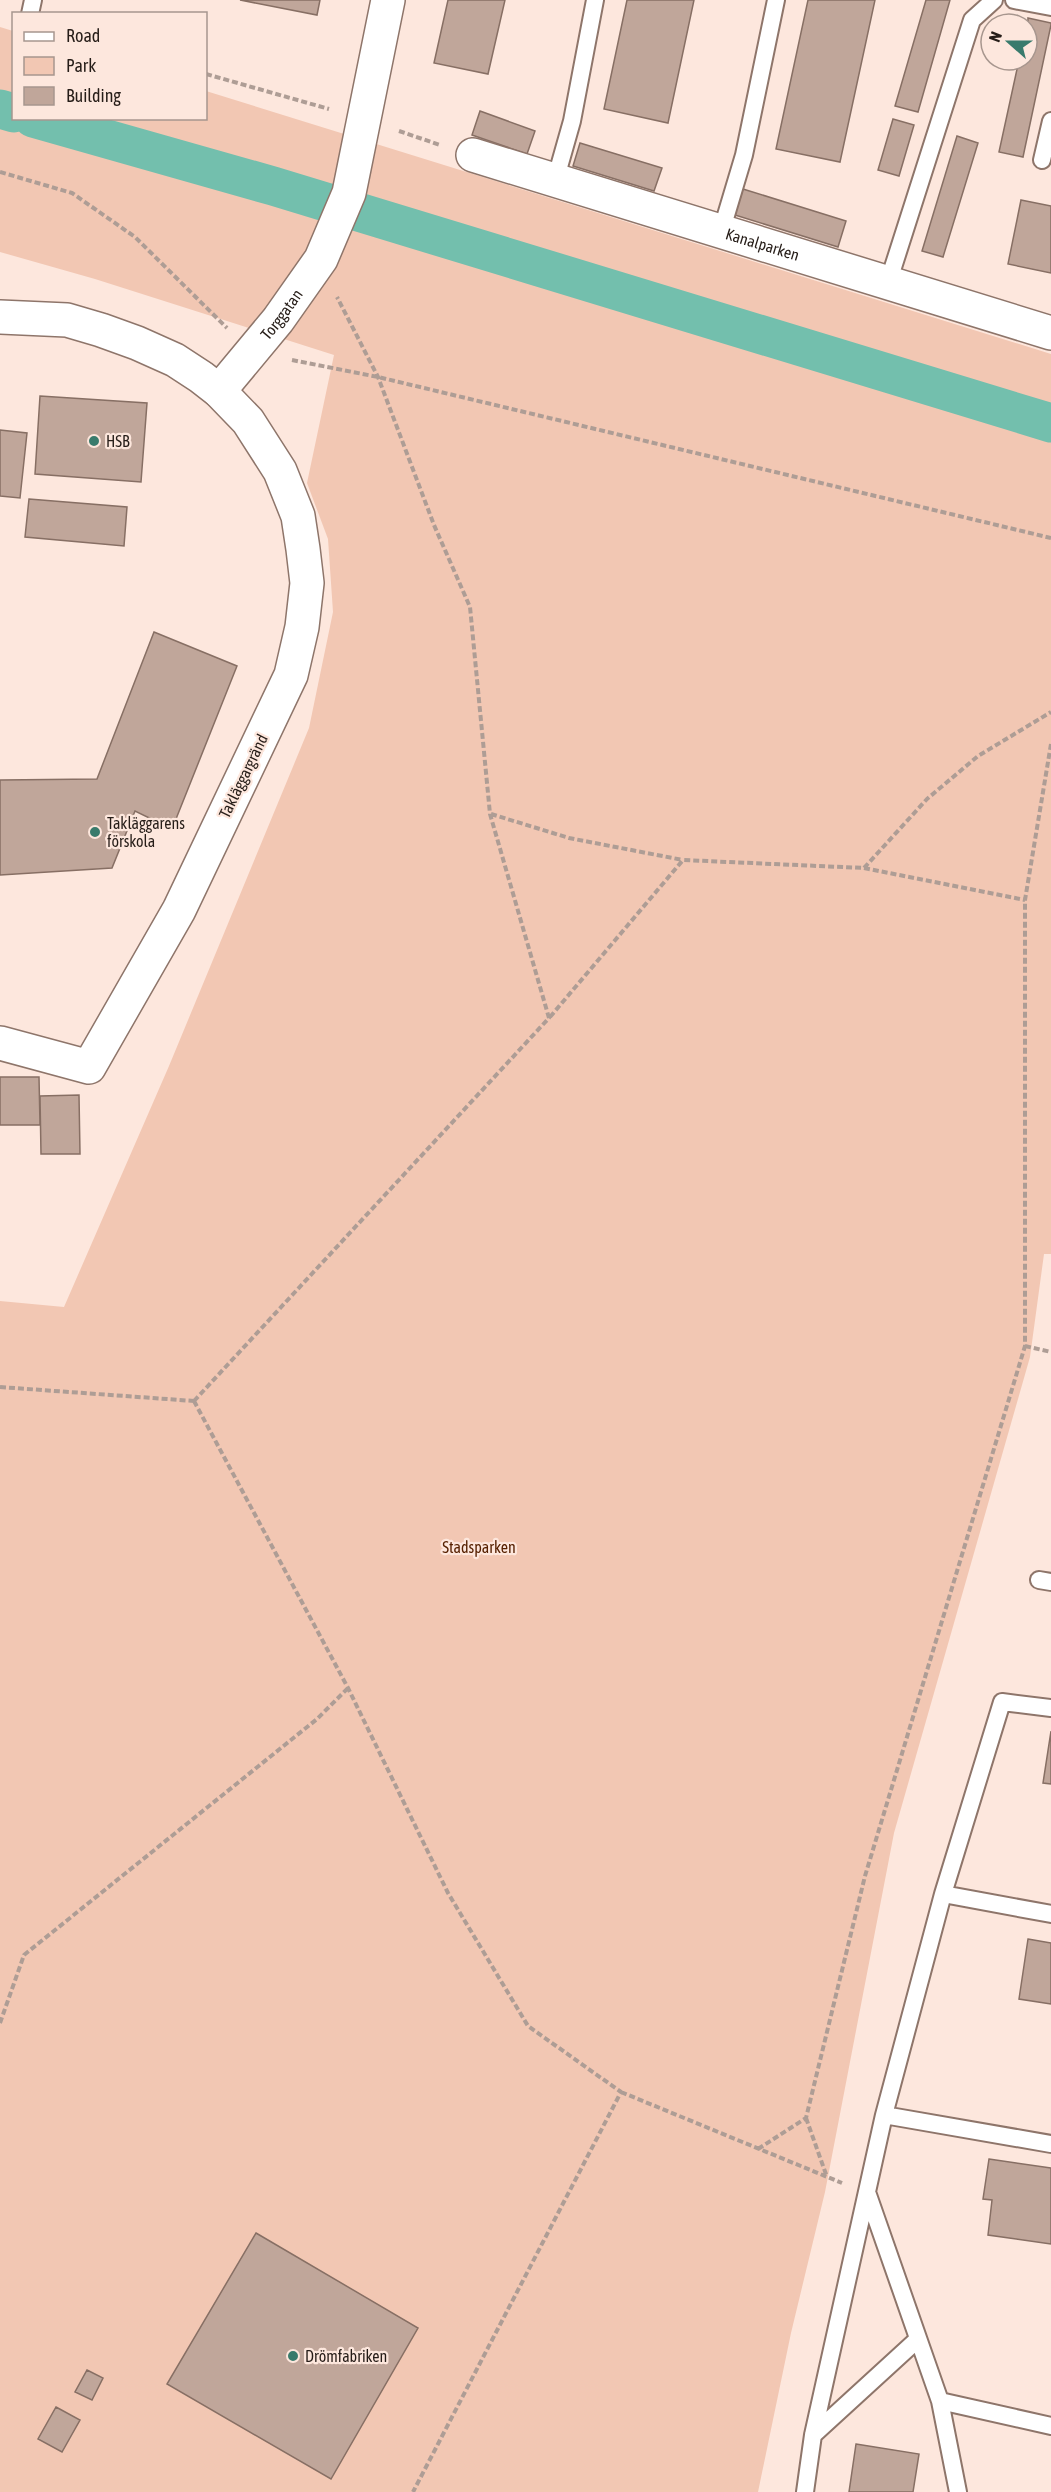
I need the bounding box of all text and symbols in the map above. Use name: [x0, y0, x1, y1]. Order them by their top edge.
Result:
legend: [12, 12, 207, 120]
north arrow: [979, 12, 1039, 72]
text: Road: [66, 25, 100, 46]
text: N: [985, 29, 1005, 44]
text: Park: [66, 55, 96, 76]
text: Building: [66, 85, 121, 106]
street label: Kanalparken: [724, 224, 802, 264]
street label: Torggatan: [257, 286, 306, 343]
place label: HSB: [106, 432, 130, 450]
marker: HSB: [87, 434, 101, 448]
street label: Takläggargränd: [215, 731, 272, 821]
place label: Takläggarens förskola: [107, 814, 185, 850]
marker: Takläggarens förskola: [88, 825, 102, 839]
park label: Stadsparken: [442, 1538, 516, 1557]
place label: Drömfabriken: [305, 2347, 387, 2365]
marker: Drömfabriken: [286, 2349, 300, 2363]

